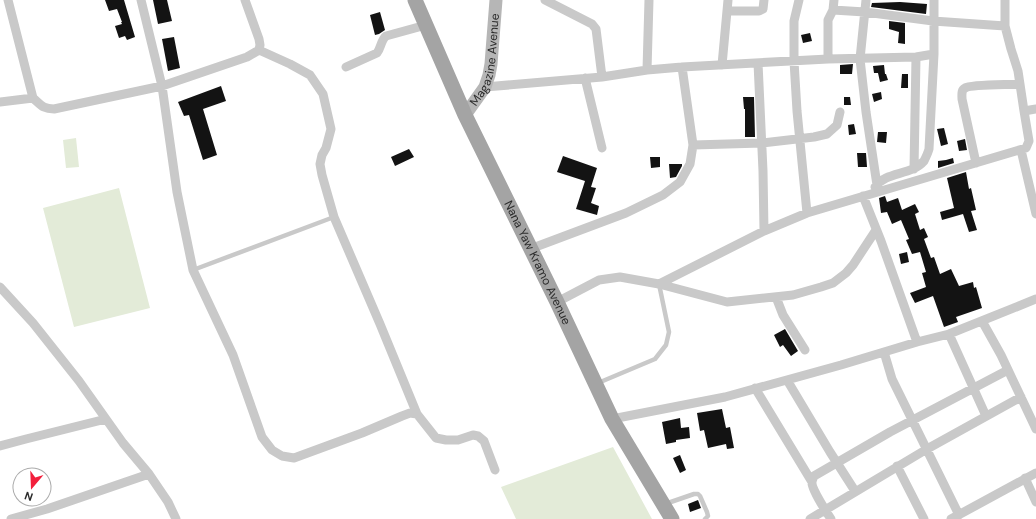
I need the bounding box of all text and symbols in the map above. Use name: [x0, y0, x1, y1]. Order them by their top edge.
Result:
street label: Magazine Avenue: [466, 13, 503, 109]
street label: Nana Yaw Kramo Avenue: [500, 198, 575, 328]
north arrow: [12, 467, 52, 507]
text: N: [23, 489, 35, 504]

